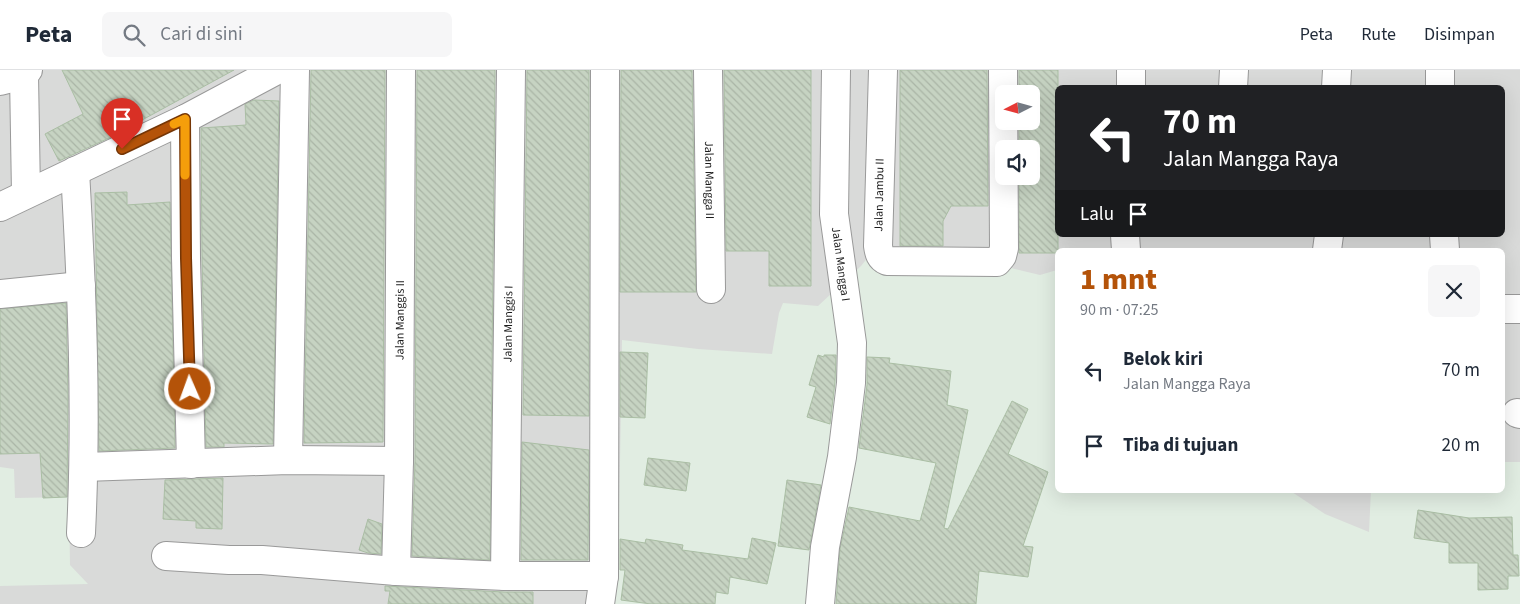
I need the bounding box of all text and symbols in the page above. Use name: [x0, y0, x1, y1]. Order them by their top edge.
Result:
search box: [102, 12, 452, 57]
text: Peta: [25, 17, 72, 52]
icon: search: [120, 21, 148, 49]
text: Cari di sini: [160, 21, 243, 48]
text: Peta: [1300, 22, 1333, 47]
text: Rute: [1361, 22, 1396, 47]
text: Disimpan: [1424, 22, 1495, 47]
north arrow: [995, 85, 1040, 130]
map controls: [995, 85, 1040, 185]
text: 70 m: [1163, 97, 1237, 147]
pin: [101, 98, 143, 149]
icon: arrive: [108, 105, 136, 133]
icon: left: [1080, 105, 1145, 170]
button: sound: [995, 140, 1040, 185]
street label: Jalan Mangga II: [700, 141, 718, 219]
text: Jalan Mangga Raya: [1163, 143, 1339, 175]
street label: Jalan Jambu II: [870, 158, 889, 232]
icon: arrive: [1124, 200, 1152, 228]
text: Lalu: [1080, 201, 1114, 228]
street label: Jalan Mangga I: [827, 226, 854, 302]
text: 1 mnt: [1080, 258, 1157, 301]
button: close: [1428, 265, 1480, 317]
street label: Jalan Manggis II: [392, 280, 409, 360]
street label: Jalan Manggis I: [500, 285, 517, 363]
text: 90 m · 07:25: [1080, 299, 1159, 321]
text: Belok kiri: [1123, 346, 1203, 373]
icon: left: [1080, 357, 1108, 385]
text: 70 m: [1442, 357, 1480, 384]
position arrow: [163, 362, 215, 414]
text: Jalan Mangga Raya: [1123, 373, 1251, 395]
icon: arrive: [1080, 432, 1108, 460]
text: Tiba di tujuan: [1123, 432, 1238, 459]
text: 20 m: [1442, 432, 1480, 459]

